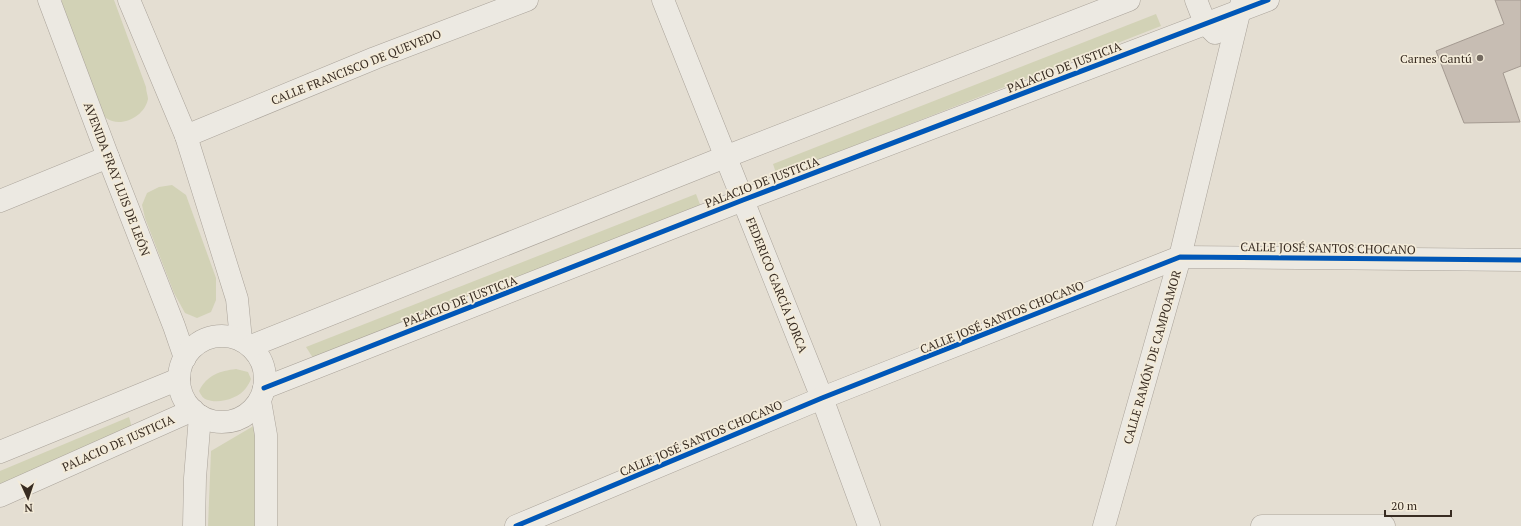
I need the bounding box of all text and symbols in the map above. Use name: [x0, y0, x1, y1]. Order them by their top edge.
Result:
street label: CALLE FRANCISCO DE QUEVEDO: [269, 26, 443, 108]
street label: PALACIO DE JUSTICIA: [1005, 38, 1124, 96]
place label: Carnes Cantú: [1400, 51, 1472, 66]
marker: Carnes Cantú: [1475, 53, 1485, 63]
street label: AVENIDA FRAY LUIS DE LEÓN: [81, 100, 153, 258]
street label: PALACIO DE JUSTICIA: [703, 153, 822, 211]
street label: FEDERICO GARCÍA LORCA: [743, 215, 811, 356]
street label: CALLE JOSÉ SANTOS CHOCANO: [1240, 239, 1416, 257]
street label: CALLE RAMÓN DE CAMPOAMOR: [1120, 268, 1184, 446]
street label: PALACIO DE JUSTICIA: [401, 272, 520, 330]
street label: CALLE JOSÉ SANTOS CHOCANO: [918, 277, 1086, 357]
street label: CALLE JOSÉ SANTOS CHOCANO: [617, 397, 785, 479]
street label: PALACIO DE JUSTICIA: [60, 411, 177, 474]
north arrow: [8, 478, 48, 518]
scale bar: [1385, 492, 1451, 518]
text: 20 m: [1391, 498, 1418, 513]
text: N: [23, 501, 33, 515]

